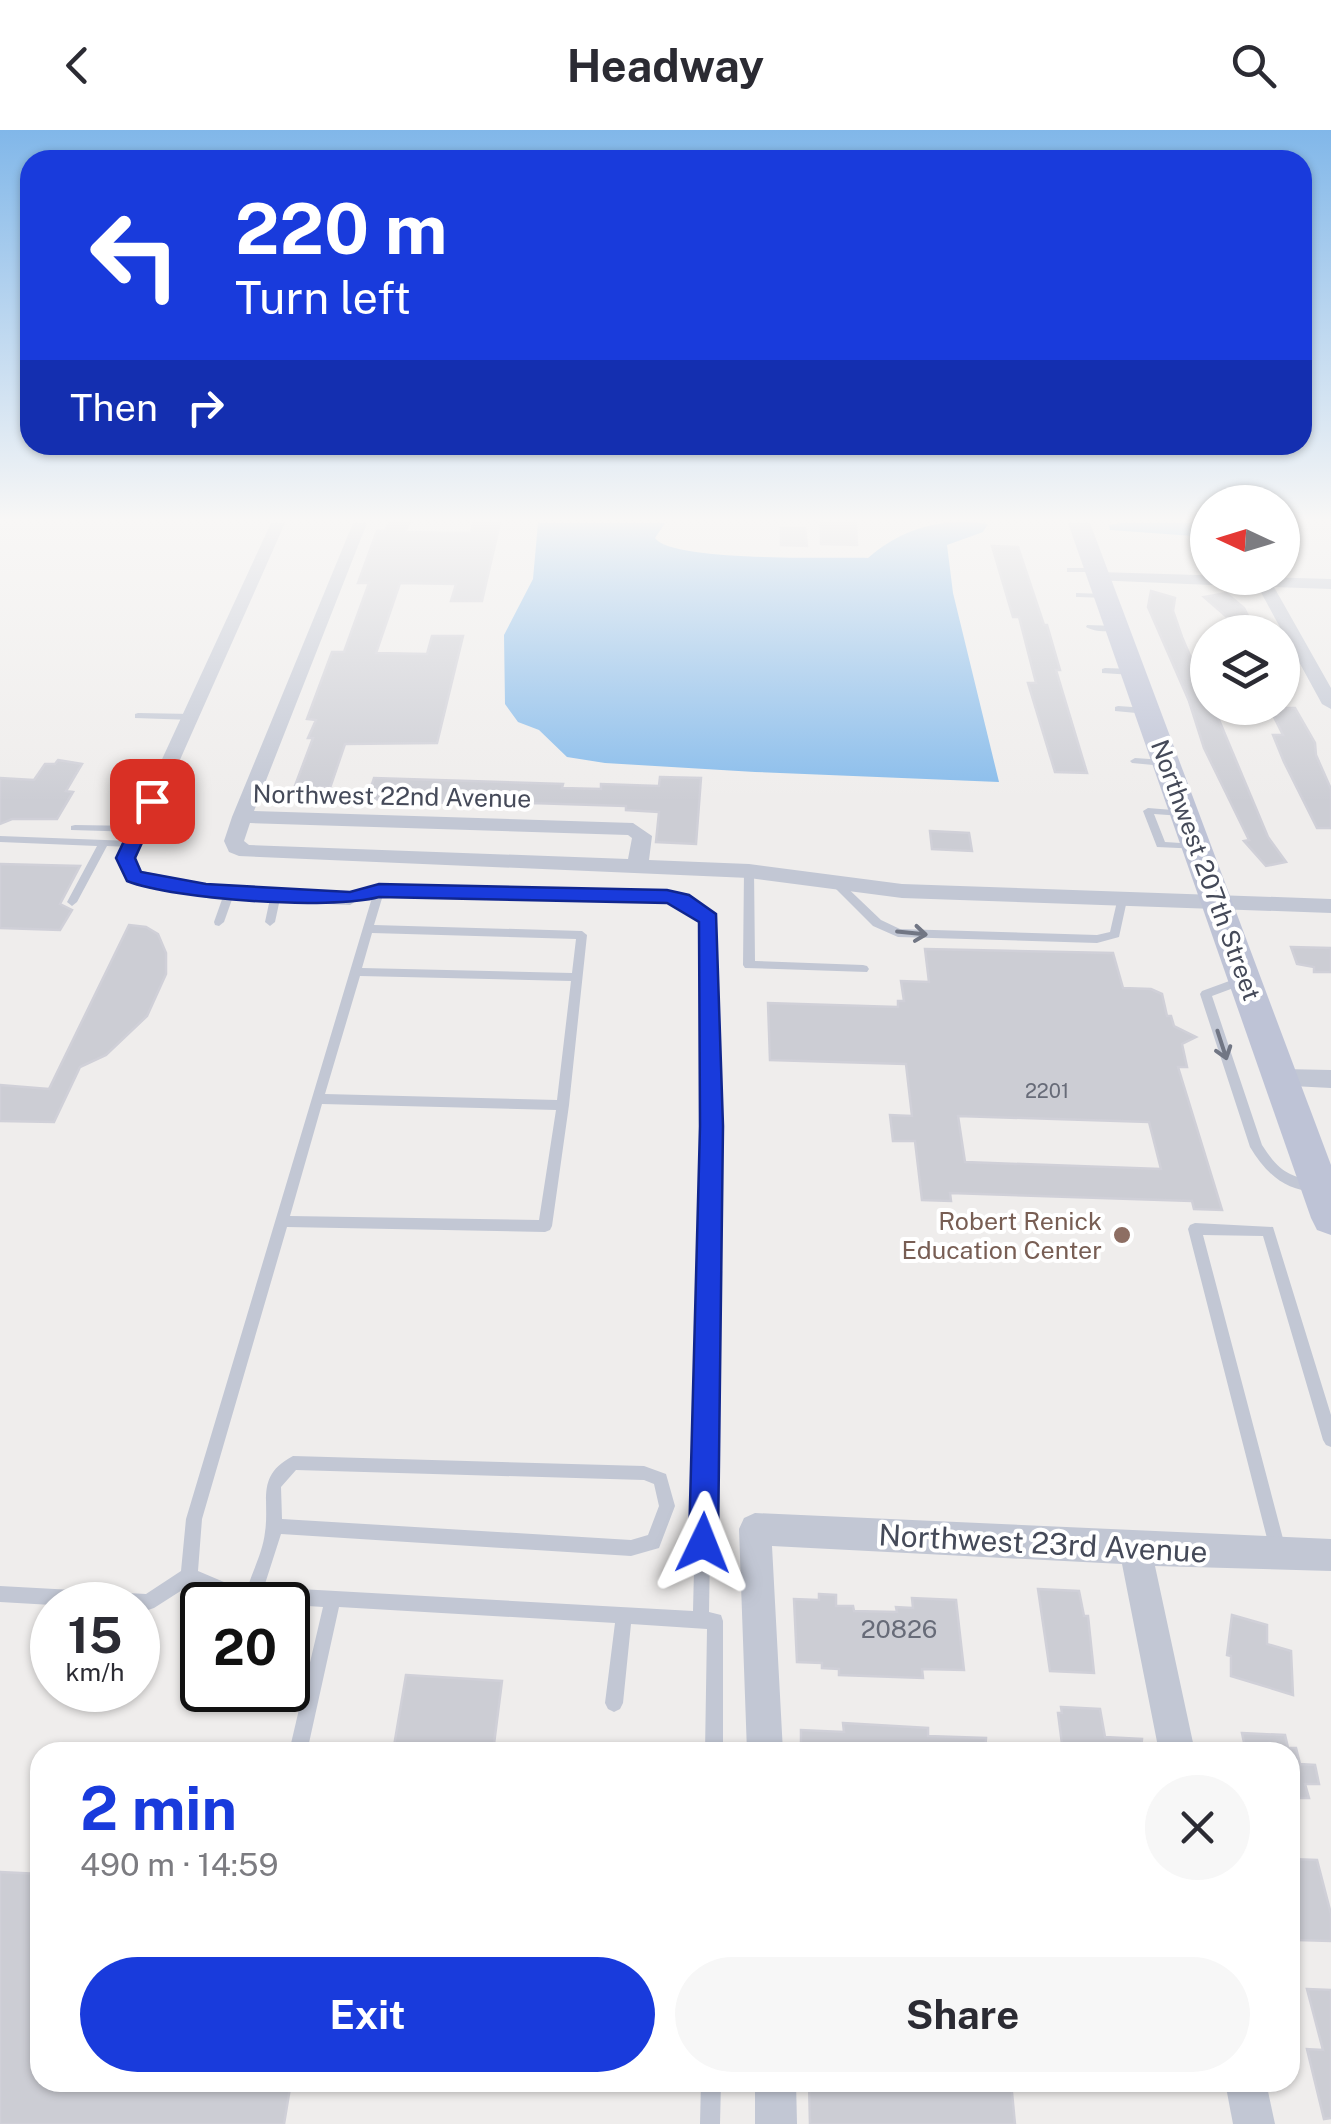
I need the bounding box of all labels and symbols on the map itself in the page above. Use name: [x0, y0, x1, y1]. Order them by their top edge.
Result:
north arrow: [1190, 485, 1300, 595]
street label: Northwest 207th Street: [1145, 735, 1267, 1005]
pin: [110, 759, 195, 844]
street label: Northwest 22nd Avenue: [253, 779, 531, 813]
one-way arrow: [895, 924, 928, 943]
one-way arrow: [1215, 1029, 1233, 1060]
house number: 2201: [1025, 1079, 1069, 1103]
place label: Robert Renick Education Center: [901, 1206, 1102, 1265]
marker: Robert Renick Education Center: [1111, 1224, 1133, 1246]
position arrow: [651, 1491, 755, 1595]
street label: Northwest 23rd Avenue: [878, 1516, 1208, 1570]
speed limit sign: 20: [180, 1582, 310, 1712]
house number: 20826: [861, 1614, 937, 1644]

